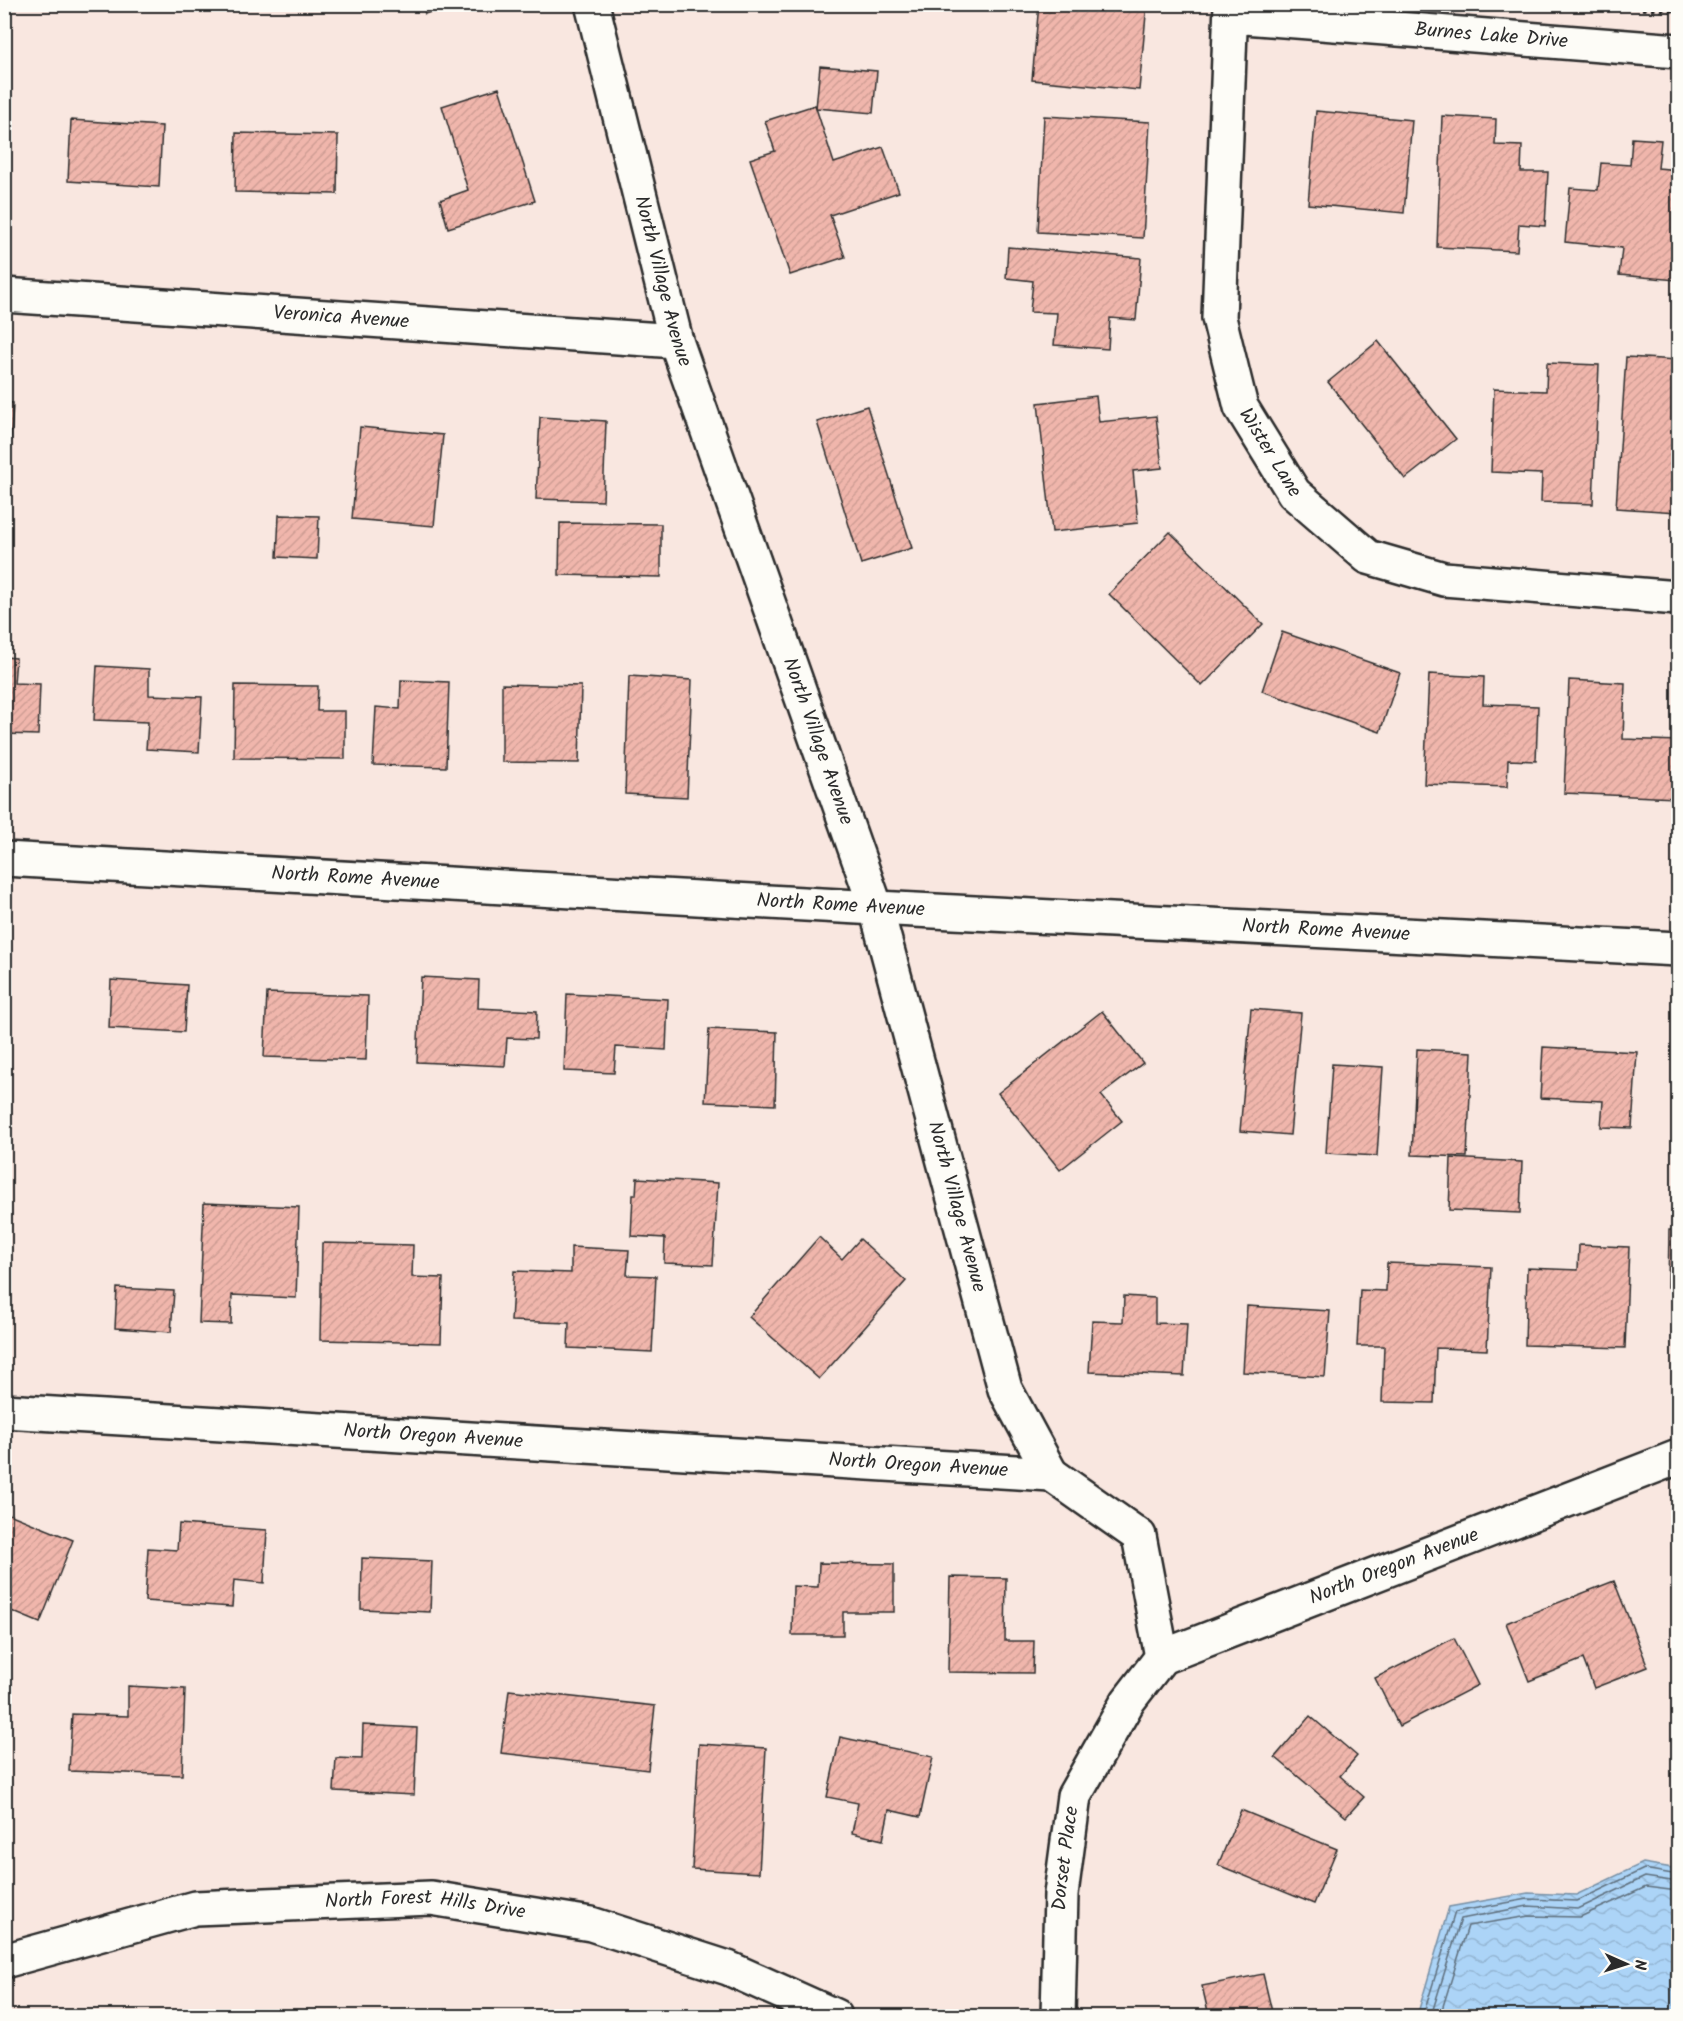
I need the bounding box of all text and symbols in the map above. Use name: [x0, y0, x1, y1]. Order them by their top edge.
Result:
street label: Burnes Lake Drive: [1413, 14, 1569, 58]
street label: North Village Avenue: [624, 192, 700, 371]
street label: Veronica Avenue: [272, 297, 410, 339]
street label: Wister Lane: [1229, 402, 1309, 504]
street label: North Village Avenue: [773, 653, 862, 830]
street label: North Rome Avenue: [270, 858, 440, 899]
street label: North Rome Avenue: [756, 885, 926, 926]
street label: North Rome Avenue: [1241, 911, 1411, 951]
street label: North Village Avenue: [918, 1118, 994, 1296]
street label: North Oregon Avenue: [343, 1415, 524, 1458]
street label: North Oregon Avenue: [828, 1445, 1009, 1487]
street label: North Oregon Avenue: [1305, 1520, 1484, 1614]
street label: Dorset Place: [1045, 1804, 1088, 1911]
street label: North Forest Hills Drive: [324, 1882, 528, 1929]
north arrow: [1596, 1934, 1656, 1994]
text: N: [1627, 1959, 1652, 1970]

